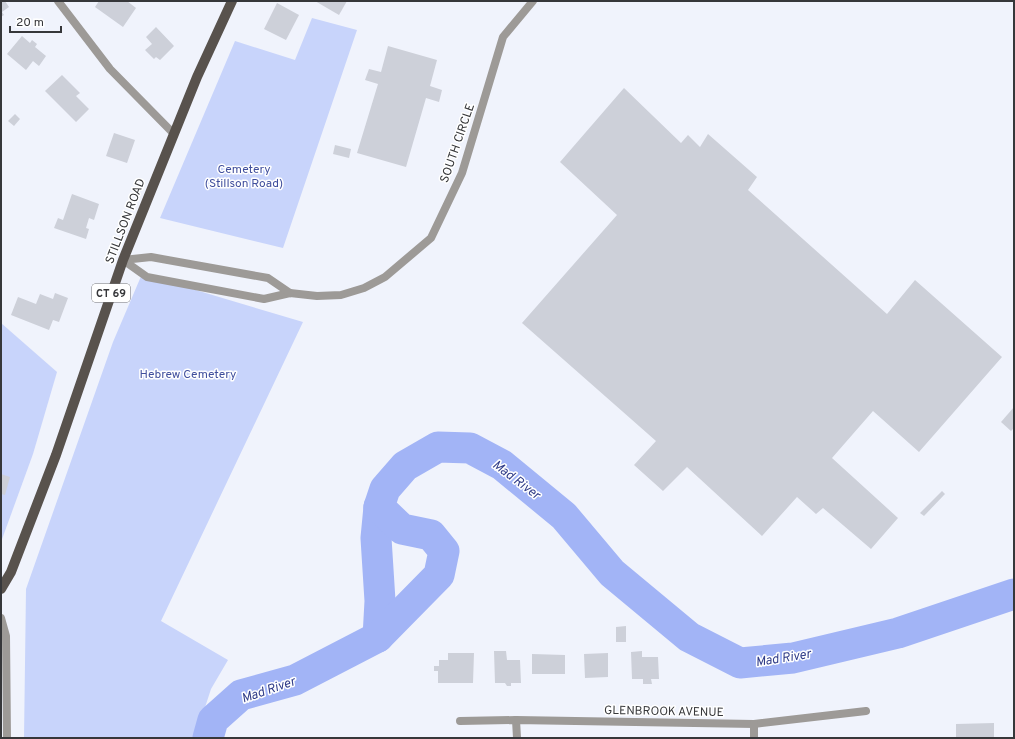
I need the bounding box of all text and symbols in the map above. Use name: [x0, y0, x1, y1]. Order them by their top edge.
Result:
scale bar: [10, 8, 61, 34]
text: 20 m: [16, 15, 44, 31]
street label: SOUTH CIRCLE: [437, 102, 479, 185]
park label: Cemetery (Stillson Road): [205, 162, 283, 192]
street label: STILLSON ROAD: [102, 176, 150, 266]
road number: CT 69: [92, 284, 130, 302]
park label: Hebrew Cemetery: [140, 367, 236, 383]
water label: Mad River: [489, 457, 544, 504]
water label: Mad River: [754, 647, 813, 671]
water label: Mad River: [240, 674, 299, 708]
street label: GLENBROOK AVENUE: [604, 703, 724, 721]

